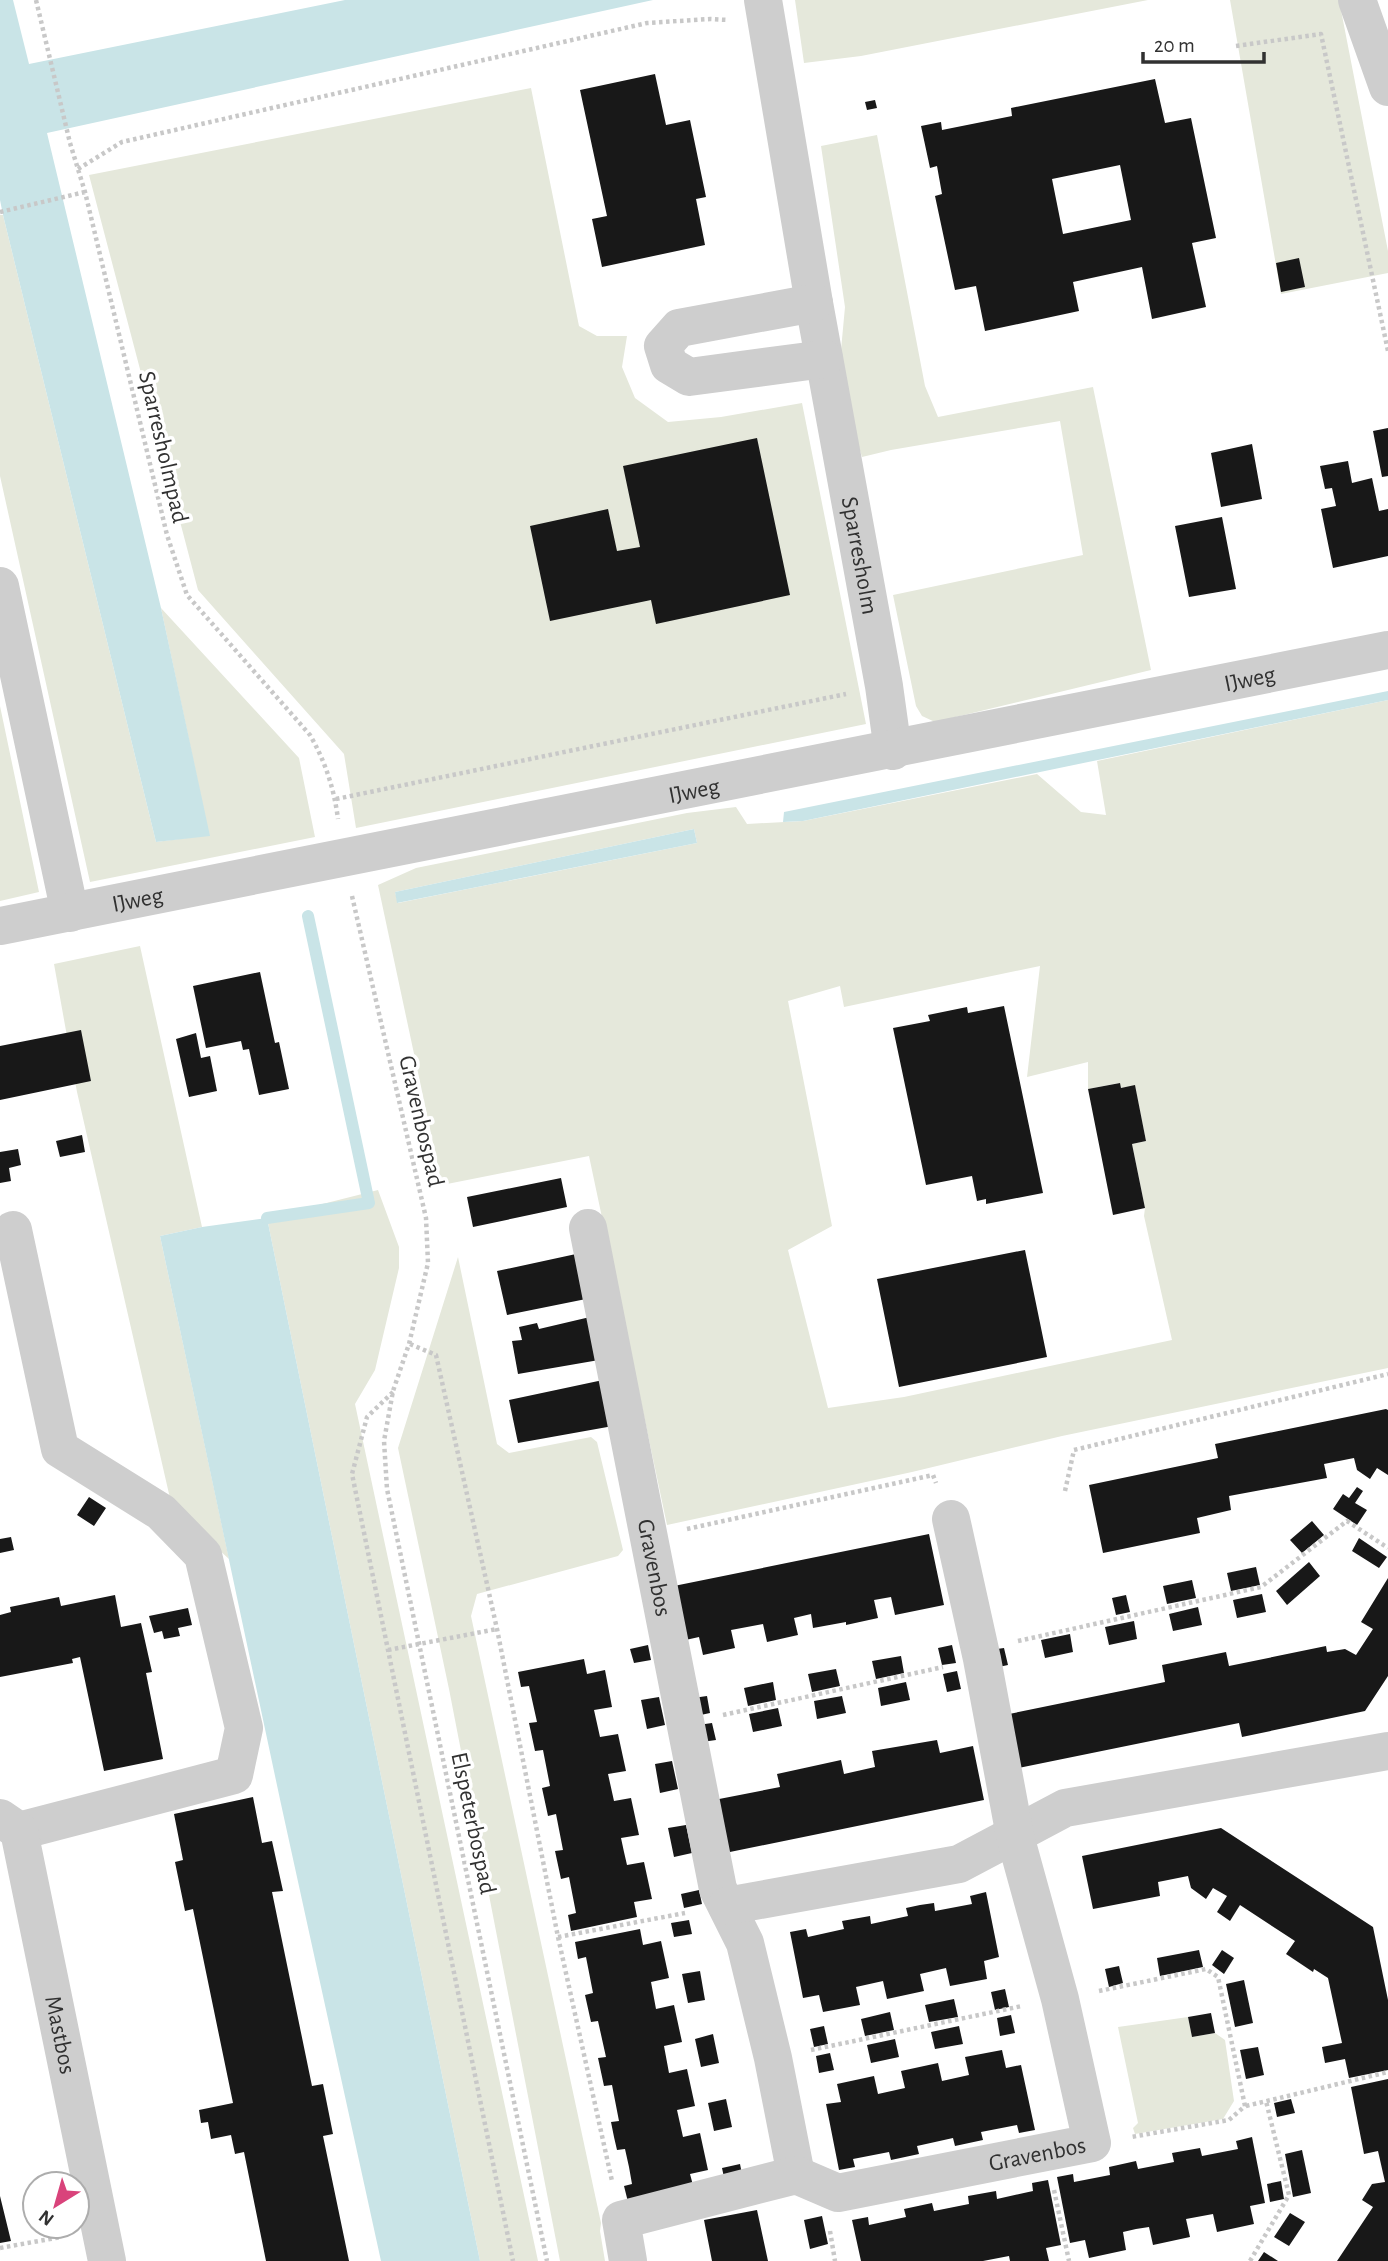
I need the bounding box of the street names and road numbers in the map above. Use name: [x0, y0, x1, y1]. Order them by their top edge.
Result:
street label: Sparresholmpad: [134, 369, 192, 525]
street label: Sparresholm: [837, 495, 882, 617]
street label: IJweg: [1222, 663, 1278, 696]
street label: IJweg: [666, 775, 722, 808]
street label: IJweg: [110, 884, 165, 917]
street label: Gravenbospad: [394, 1053, 448, 1189]
street label: Gravenbos: [633, 1517, 675, 1618]
street label: Elspeterbospad: [446, 1750, 500, 1896]
street label: Mastbos: [40, 1994, 79, 2076]
street label: Gravenbos: [987, 2133, 1088, 2176]

